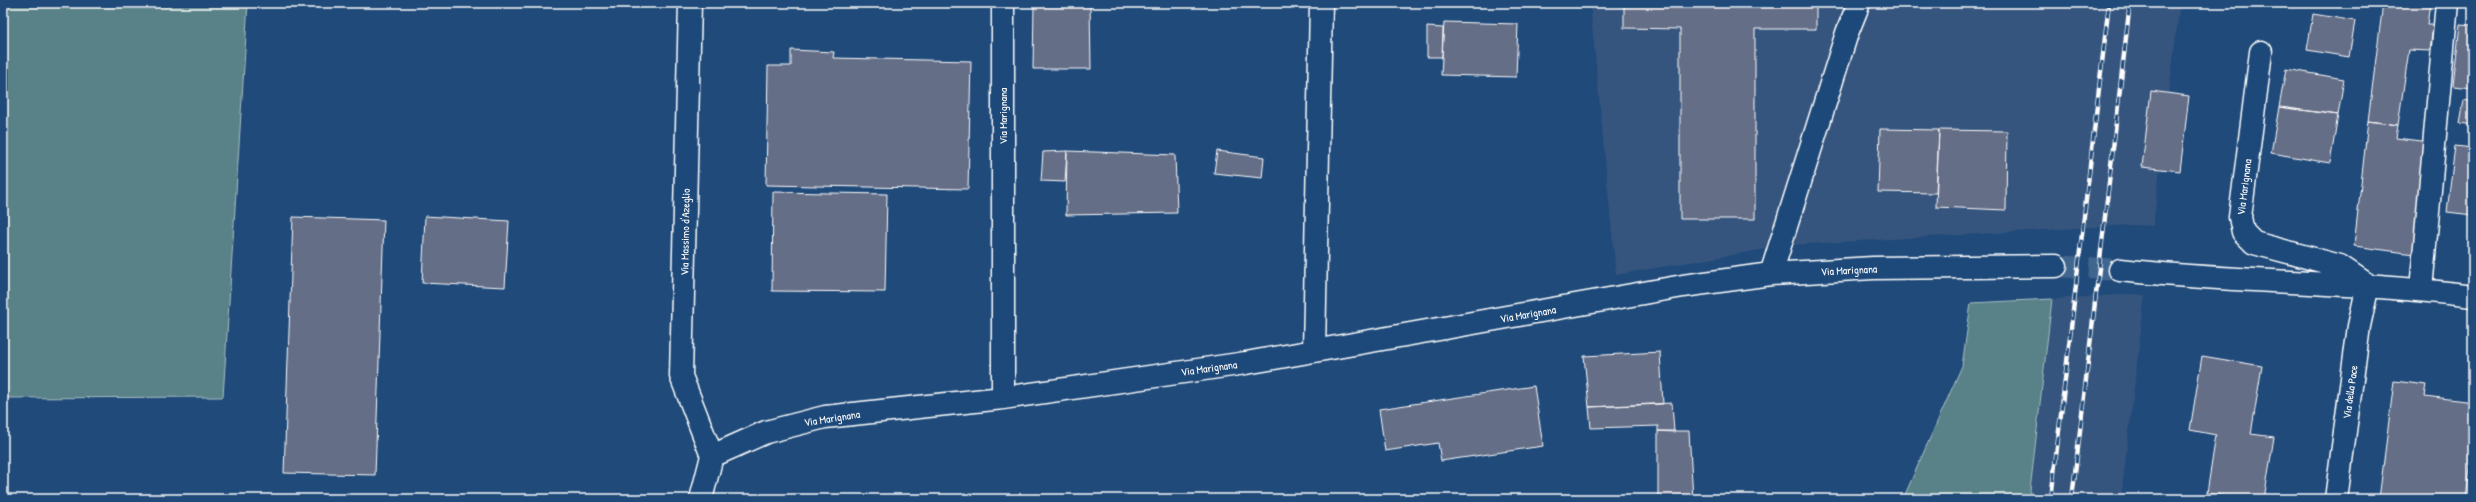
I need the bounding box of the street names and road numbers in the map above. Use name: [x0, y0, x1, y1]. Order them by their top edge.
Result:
street label: Via Marignana: [996, 87, 1010, 144]
street label: Via Marignana: [2234, 157, 2254, 216]
street label: Via Massimo d'Azeglio: [677, 188, 693, 276]
street label: Via Marignana: [1820, 261, 1878, 278]
street label: Via Marignana: [1499, 302, 1558, 326]
street label: Via Marignana: [1180, 357, 1239, 379]
street label: Via della Pace: [2339, 364, 2361, 420]
street label: Via Marignana: [803, 407, 862, 429]

